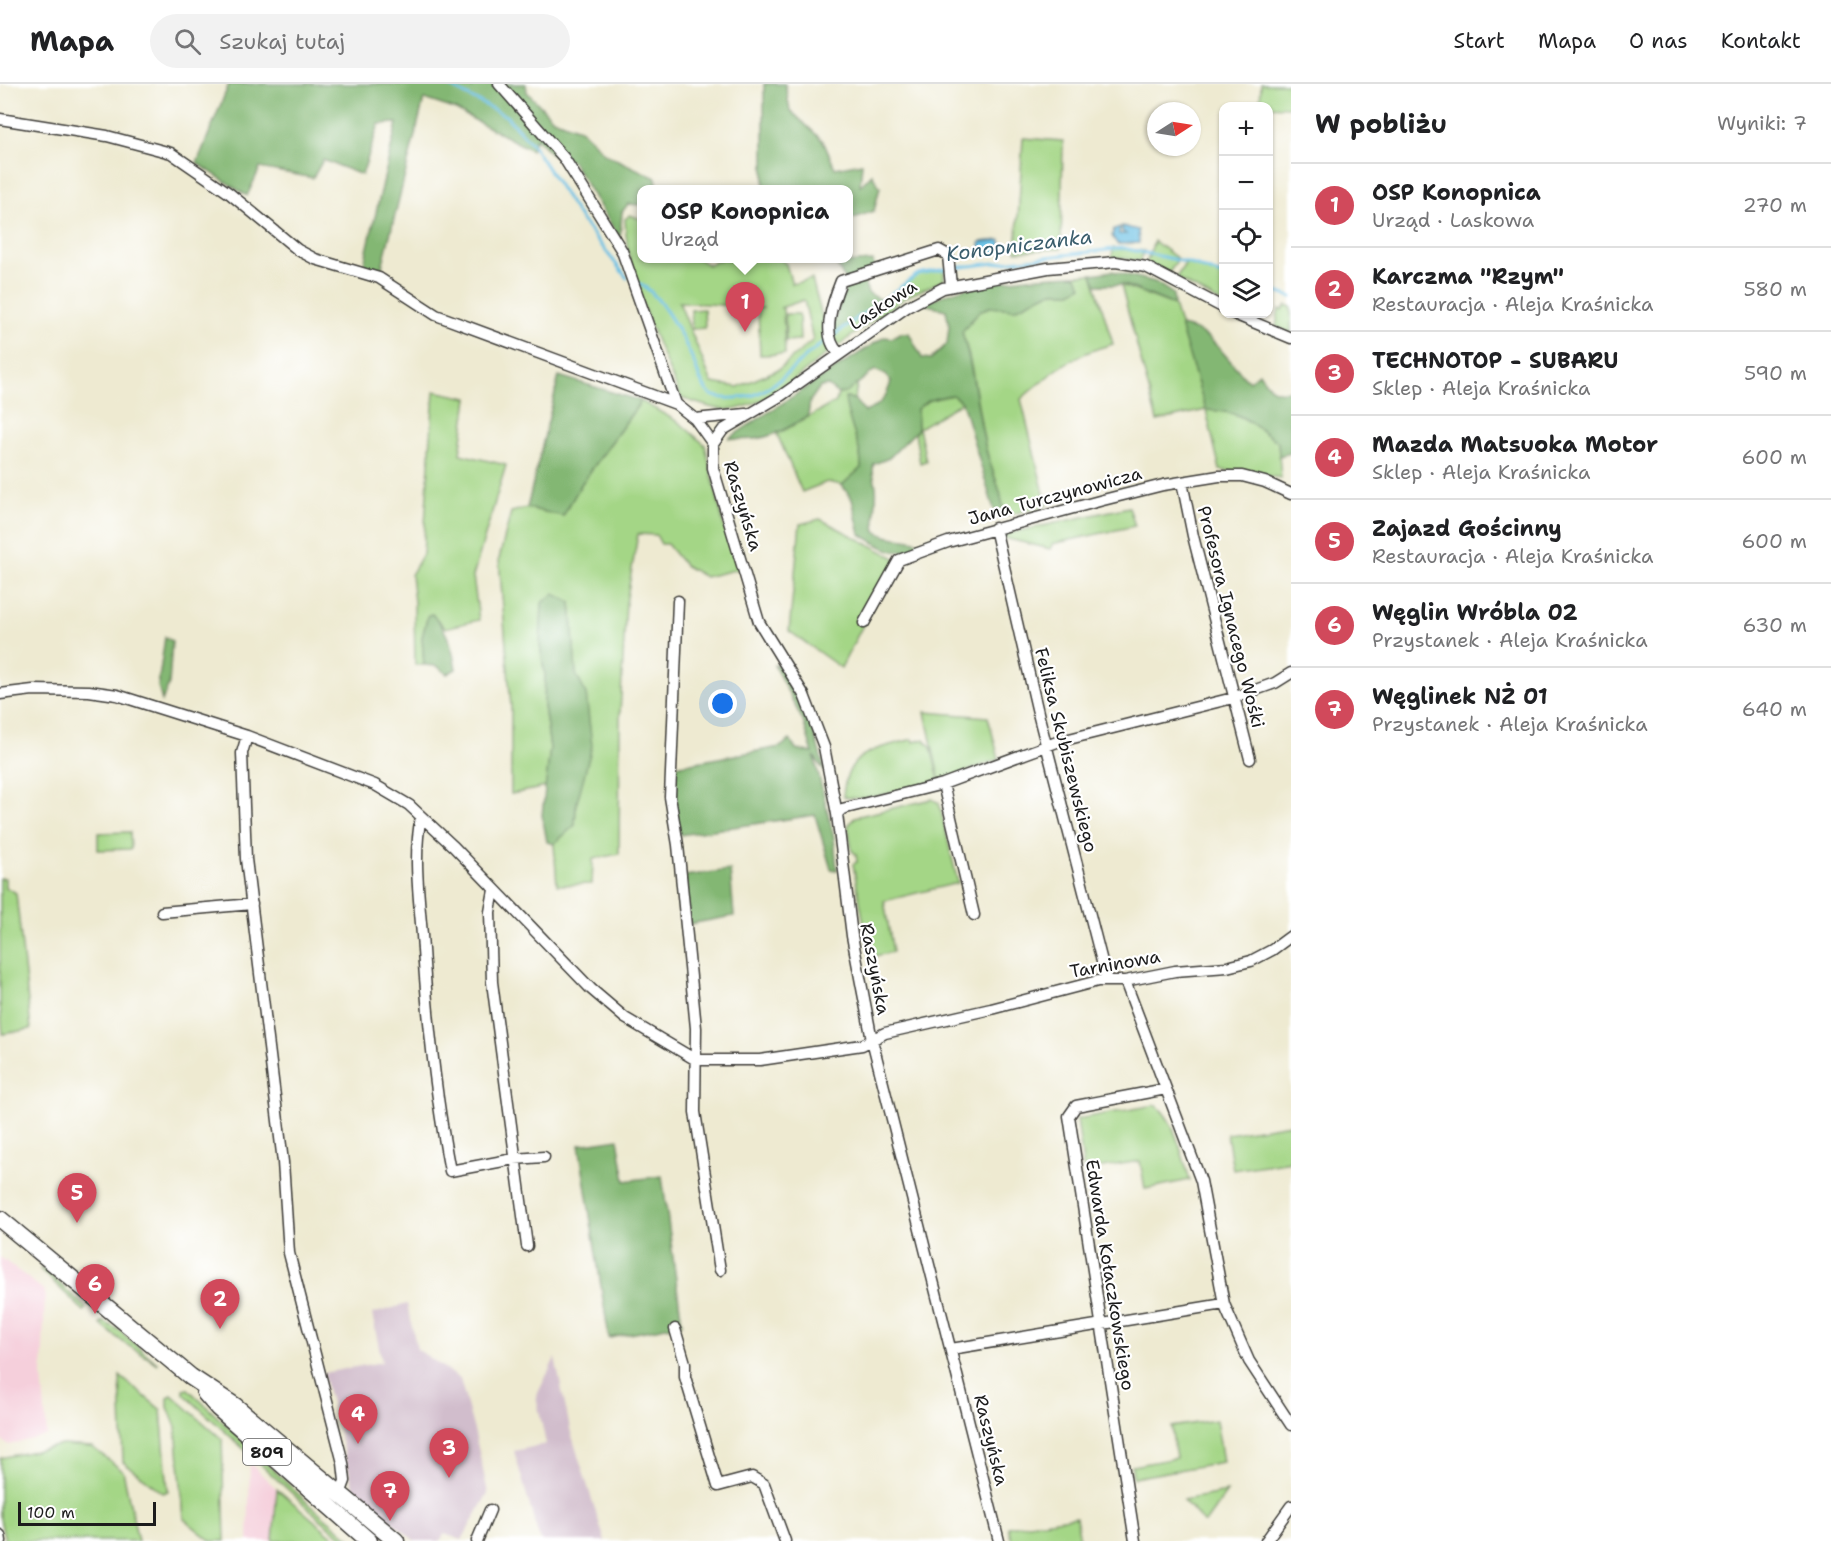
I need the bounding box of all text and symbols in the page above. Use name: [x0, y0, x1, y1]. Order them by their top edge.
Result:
search box: [150, 14, 570, 68]
text: Mapa: [30, 22, 114, 60]
icon: search: [171, 25, 204, 58]
text: Szukaj tutaj: [219, 27, 345, 56]
text: Start: [1454, 27, 1505, 55]
text: Mapa: [1538, 27, 1596, 55]
text: O nas: [1629, 27, 1688, 55]
text: Kontakt: [1721, 27, 1801, 55]
north arrow: [1147, 102, 1201, 156]
map controls: [1219, 102, 1273, 318]
button: +: [1219, 102, 1273, 156]
text: W pobliżu: [1315, 106, 1447, 141]
text: Wyniki: 7: [1717, 110, 1807, 136]
button: −: [1219, 156, 1273, 210]
text: OSP Konopnica: [1372, 178, 1541, 207]
popup: [637, 185, 853, 263]
text: 1: [1330, 192, 1339, 218]
text: 270 m: [1743, 192, 1807, 218]
text: OSP Konopnica: [661, 197, 829, 226]
text: Urząd · Laskowa: [1372, 207, 1534, 233]
button: locate: [1219, 210, 1273, 264]
water label: Konopniczanka: [944, 223, 1094, 267]
text: Urząd: [661, 226, 719, 252]
text: Karczma "Rzym": [1372, 262, 1564, 291]
button: layers: [1219, 264, 1273, 318]
street label: Laskowa: [845, 274, 921, 336]
text: 2: [1328, 276, 1342, 302]
text: 580 m: [1744, 276, 1807, 302]
pin: 1: [726, 282, 764, 332]
text: Restauracja · Aleja Kraśnicka: [1372, 291, 1653, 317]
text: TECHNOTOP - SUBARU: [1372, 346, 1618, 375]
text: 3: [1328, 360, 1342, 386]
text: 590 m: [1744, 360, 1807, 386]
text: Sklep · Aleja Kraśnicka: [1372, 375, 1590, 401]
text: Mazda Matsuoka Motor: [1372, 430, 1658, 459]
text: 4: [1328, 444, 1342, 470]
text: 600 m: [1742, 444, 1807, 470]
street label: Raszyńska: [718, 458, 768, 554]
text: Sklep · Aleja Kraśnicka: [1372, 459, 1590, 485]
street label: Jana Turczynowicza: [966, 461, 1144, 531]
street label: Profesora Ignacego Wośki: [1192, 503, 1270, 731]
text: Zajazd Gościnny: [1372, 514, 1562, 543]
text: 5: [1328, 528, 1341, 554]
text: 600 m: [1742, 528, 1807, 554]
text: Restauracja · Aleja Kraśnicka: [1372, 543, 1653, 569]
text: Węglin Wróbla 02: [1372, 598, 1578, 627]
text: 6: [1328, 612, 1342, 638]
text: 630 m: [1743, 612, 1807, 638]
text: Przystanek · Aleja Kraśnicka: [1372, 627, 1648, 653]
street label: Feliksa Skubiszewskiego: [1029, 645, 1103, 855]
text: Węglinek NŻ 01: [1372, 682, 1548, 711]
your location: [708, 689, 737, 718]
text: 7: [1328, 696, 1342, 722]
text: 640 m: [1742, 696, 1807, 722]
text: Przystanek · Aleja Kraśnicka: [1372, 711, 1648, 737]
street label: Raszyńska: [854, 921, 896, 1017]
street label: Tarninowa: [1068, 944, 1162, 984]
street label: Edwarda Kołaczkowskiego: [1080, 1158, 1140, 1392]
pin: 5: [58, 1174, 97, 1223]
pin: 6: [76, 1264, 115, 1314]
pin: 2: [200, 1280, 240, 1329]
street label: Raszyńska: [968, 1392, 1014, 1488]
pin: 4: [338, 1394, 378, 1444]
pin: 3: [430, 1428, 468, 1478]
road number: 809: [243, 1439, 291, 1465]
pin: 7: [370, 1472, 410, 1521]
scale bar: [18, 1499, 156, 1526]
text: 100 m: [27, 1502, 75, 1523]

